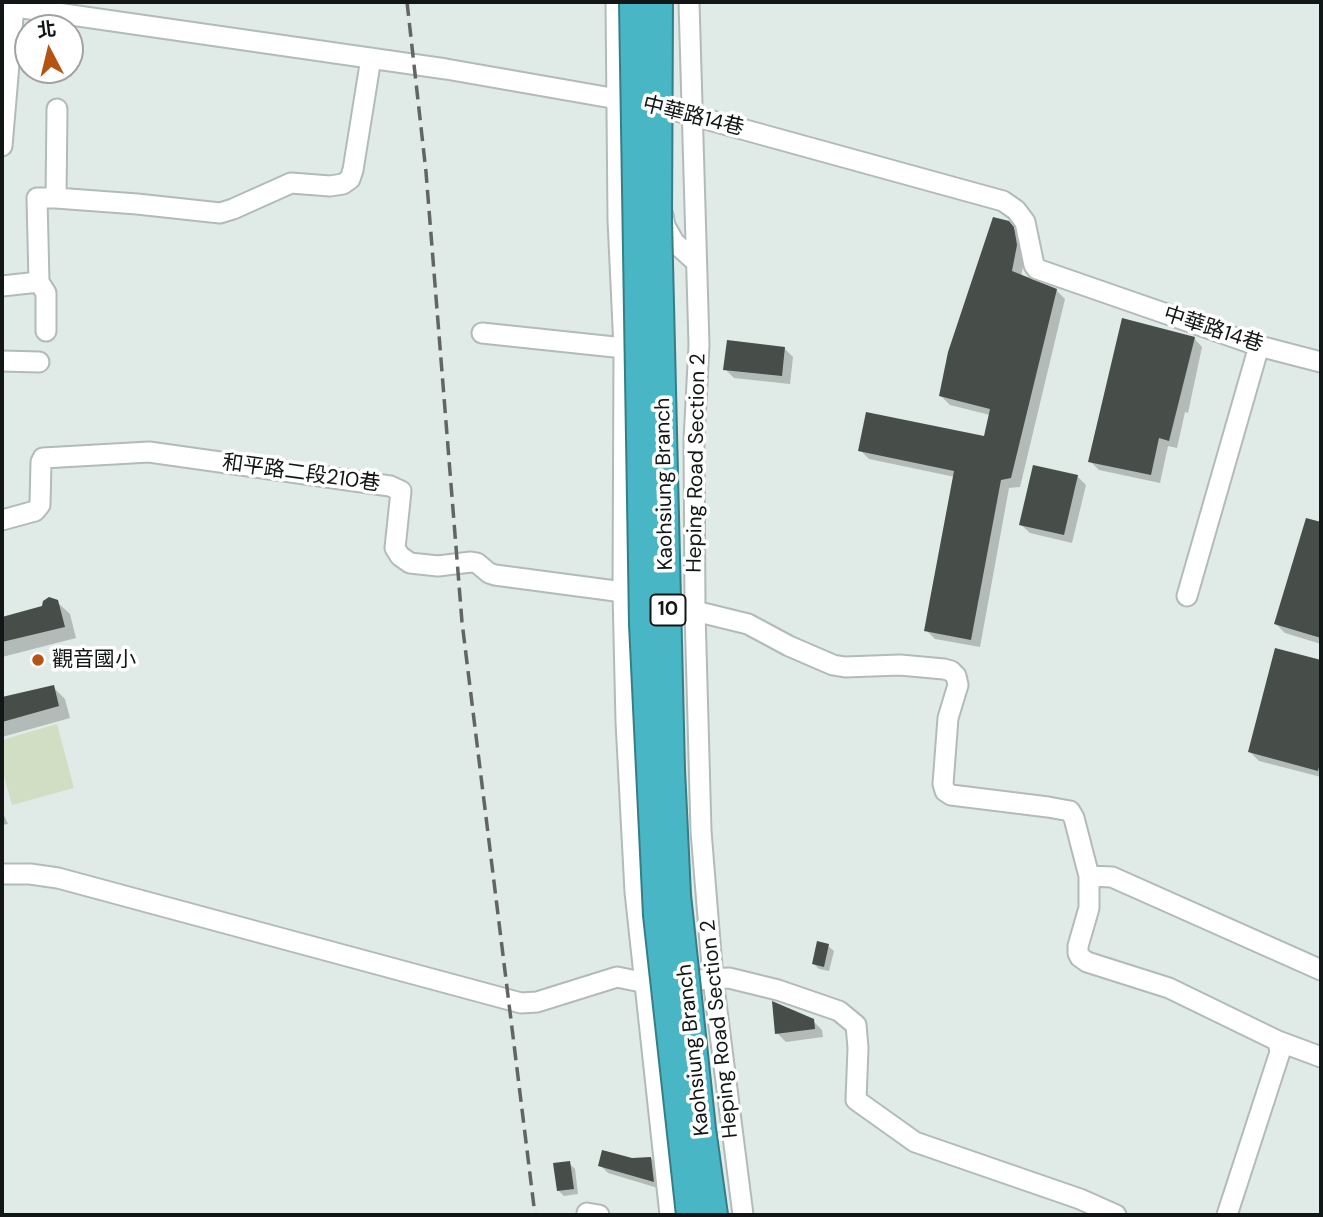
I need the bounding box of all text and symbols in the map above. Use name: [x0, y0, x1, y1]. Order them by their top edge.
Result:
north arrow: [14, 14, 84, 84]
text: 北: [36, 16, 58, 43]
street label: 中華路14巷: [640, 92, 746, 142]
street label: 中華路14巷: [1160, 302, 1266, 358]
street label: Heping Road Section 2: [682, 353, 712, 573]
street label: Kaohsiung Branch: [651, 397, 679, 571]
street label: 和平路二段210巷: [221, 450, 381, 498]
road number: 10: [650, 594, 686, 625]
place label: 觀音國小: [52, 647, 136, 673]
marker: 觀音國小: [30, 652, 46, 668]
street label: Heping Road Section 2: [696, 919, 744, 1139]
street label: Kaohsiung Branch: [672, 963, 716, 1137]

